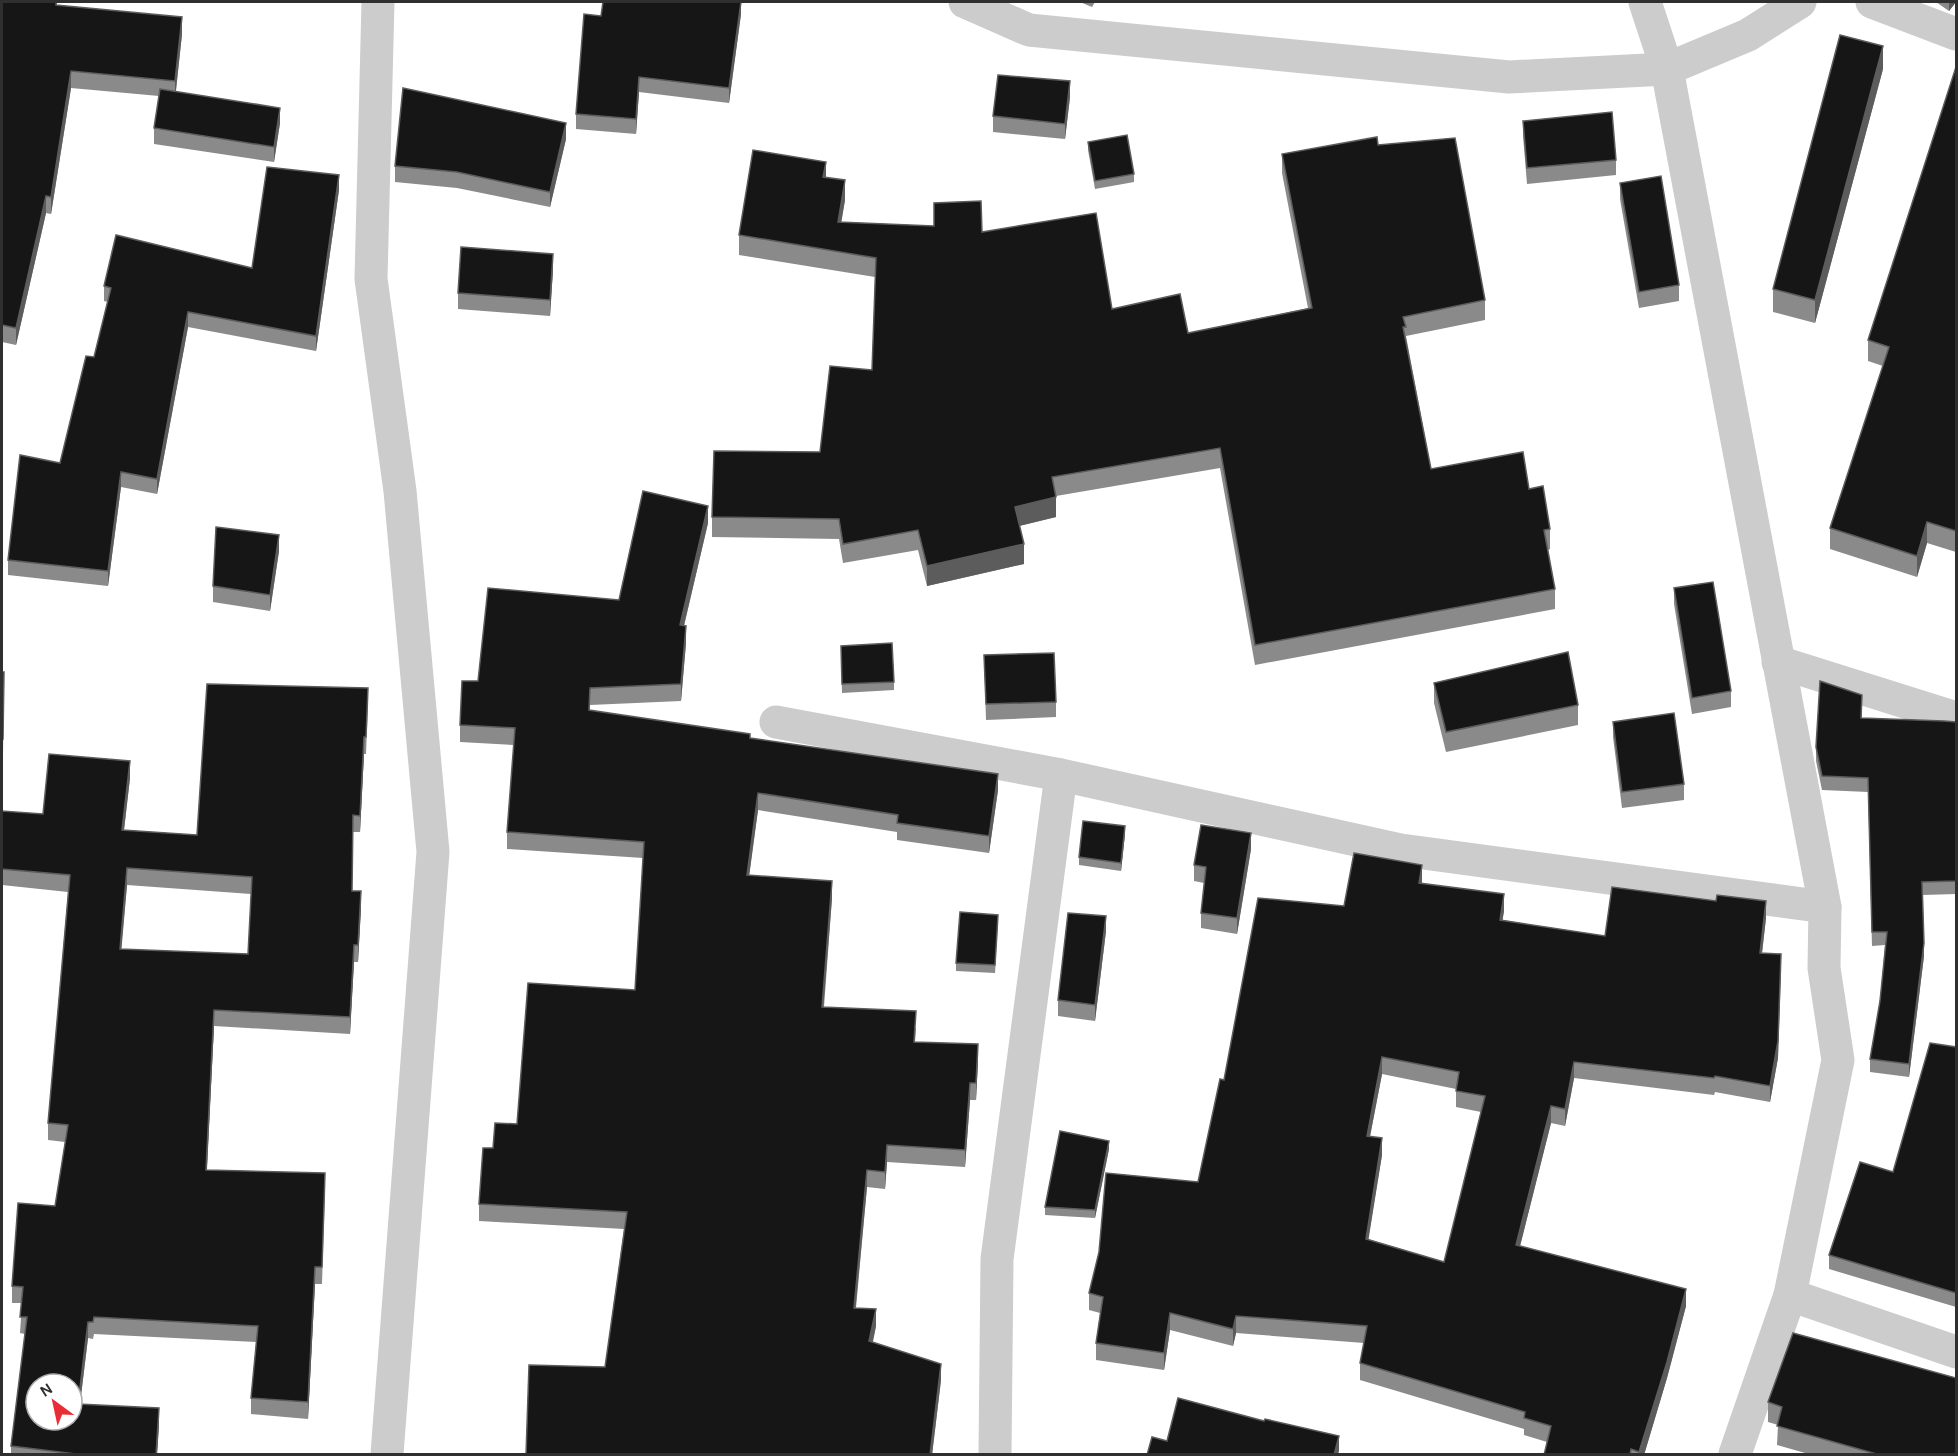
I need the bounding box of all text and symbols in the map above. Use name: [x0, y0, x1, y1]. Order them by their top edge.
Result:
north arrow: [24, 1372, 84, 1432]
text: N: [36, 1379, 56, 1401]

